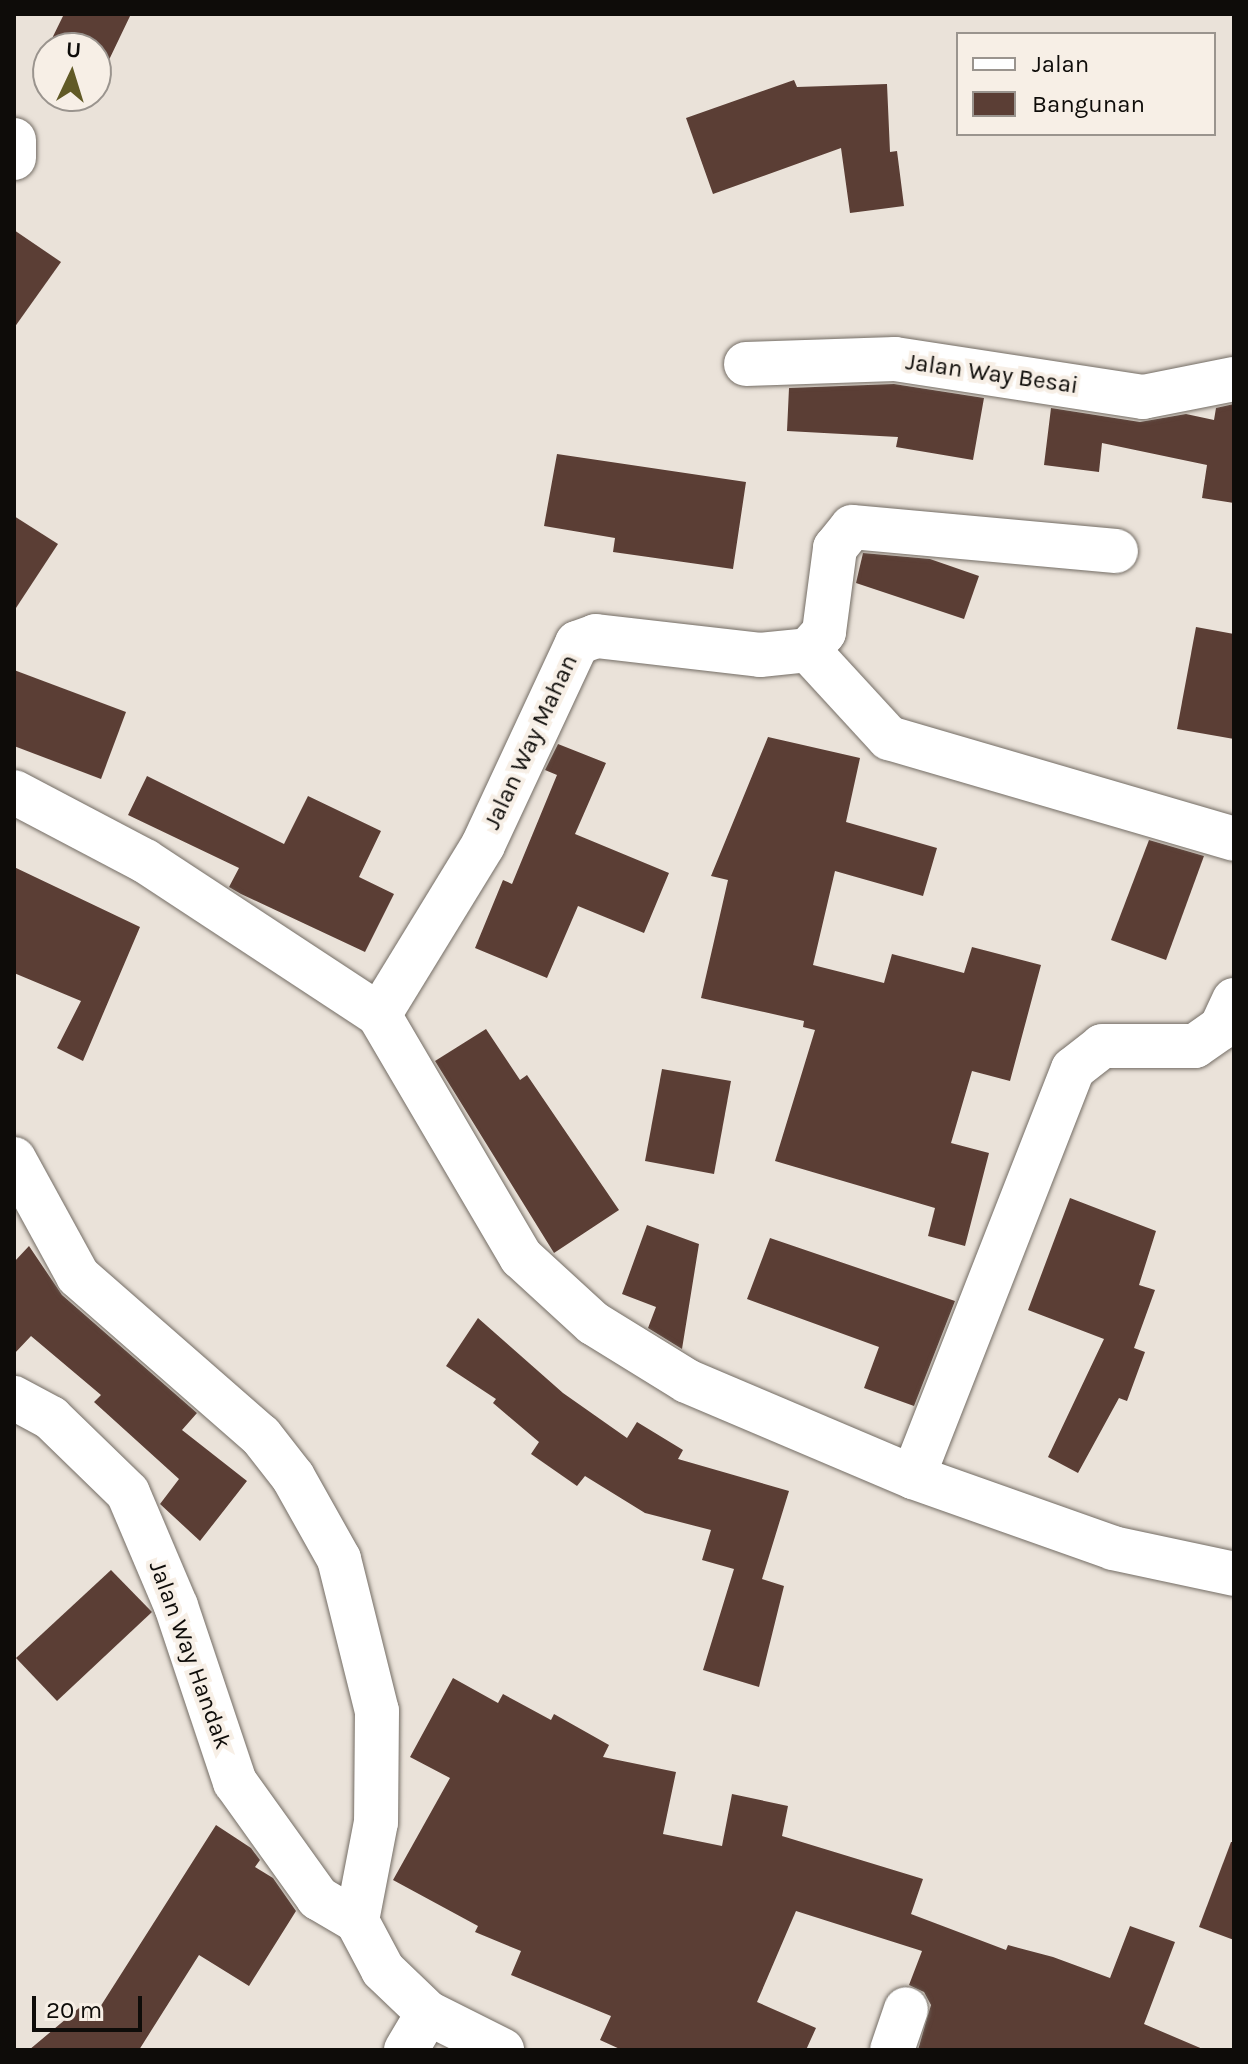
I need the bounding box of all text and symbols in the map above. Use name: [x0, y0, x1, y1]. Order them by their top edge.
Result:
north arrow: [32, 32, 112, 112]
legend: [956, 32, 1216, 136]
text: U: [65, 37, 82, 64]
text: Jalan: [1032, 50, 1089, 78]
text: Bangunan: [1032, 90, 1145, 118]
street label: Jalan Way Besai: [904, 348, 1080, 400]
street label: Jalan Way Mahan: [478, 650, 584, 834]
street label: Jalan Way Handak: [143, 1557, 237, 1753]
scale bar: [36, 1980, 146, 2030]
text: 20 m: [46, 1996, 102, 2024]

